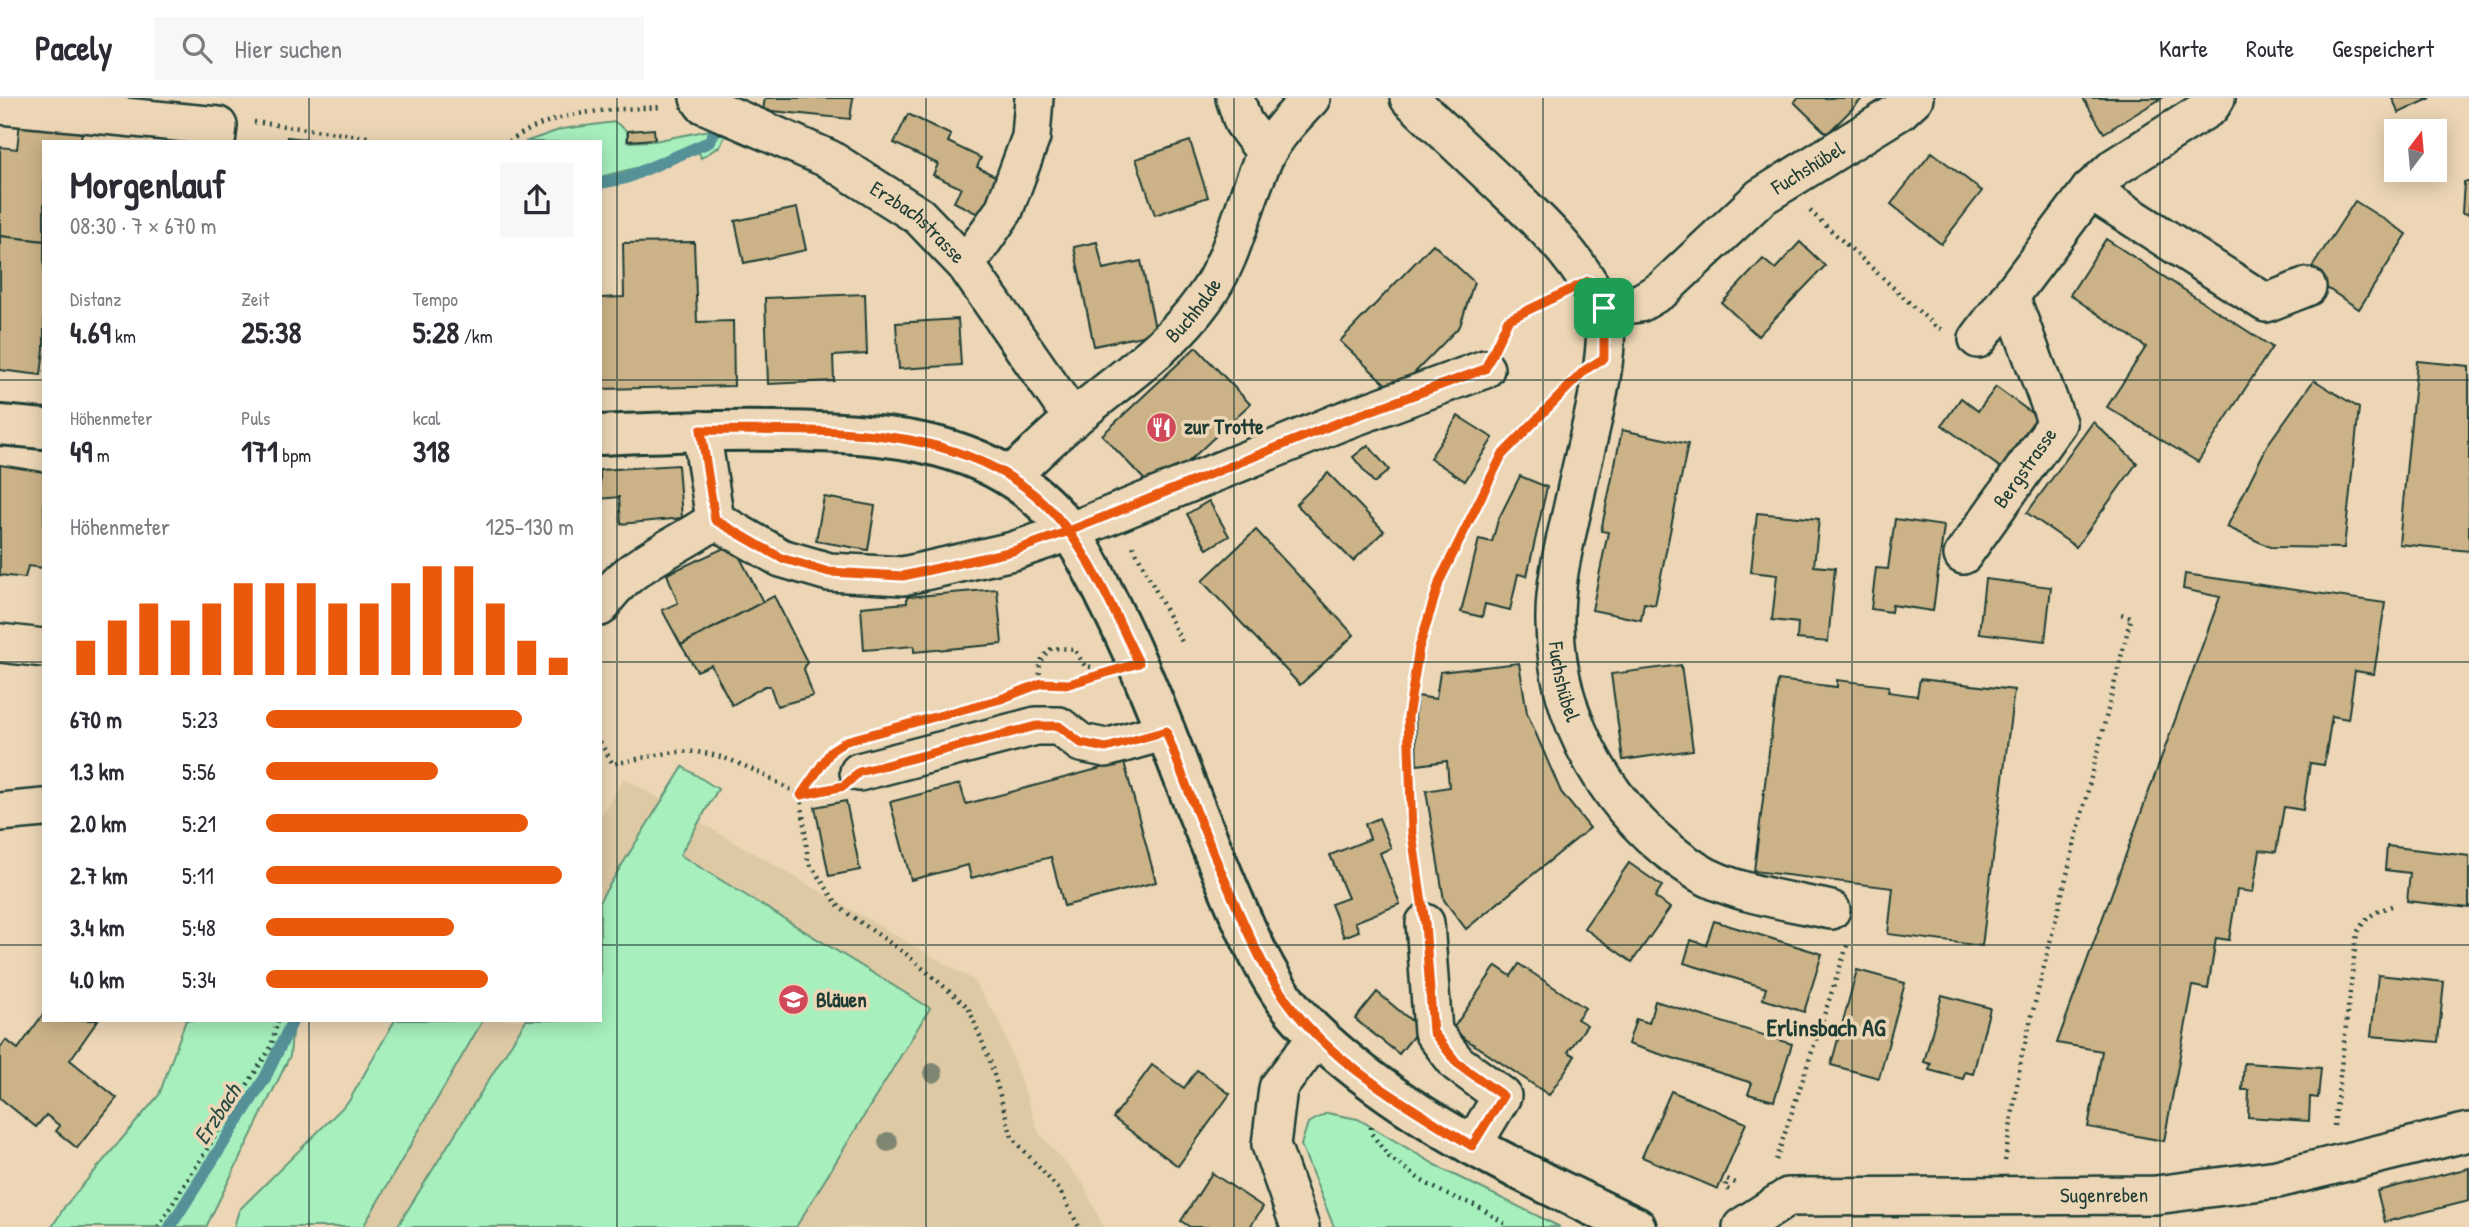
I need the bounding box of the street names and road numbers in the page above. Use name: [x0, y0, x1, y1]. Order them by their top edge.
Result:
street label: Fuchshübel: [1765, 134, 1850, 202]
street label: Erzbachstrasse: [865, 174, 972, 270]
street label: Buchhalde: [1159, 273, 1228, 349]
street label: Bergstrasse: [1986, 421, 2063, 514]
street label: Fuchshübel: [1542, 639, 1588, 726]
street label: Sugenreben: [2060, 1180, 2148, 1210]

